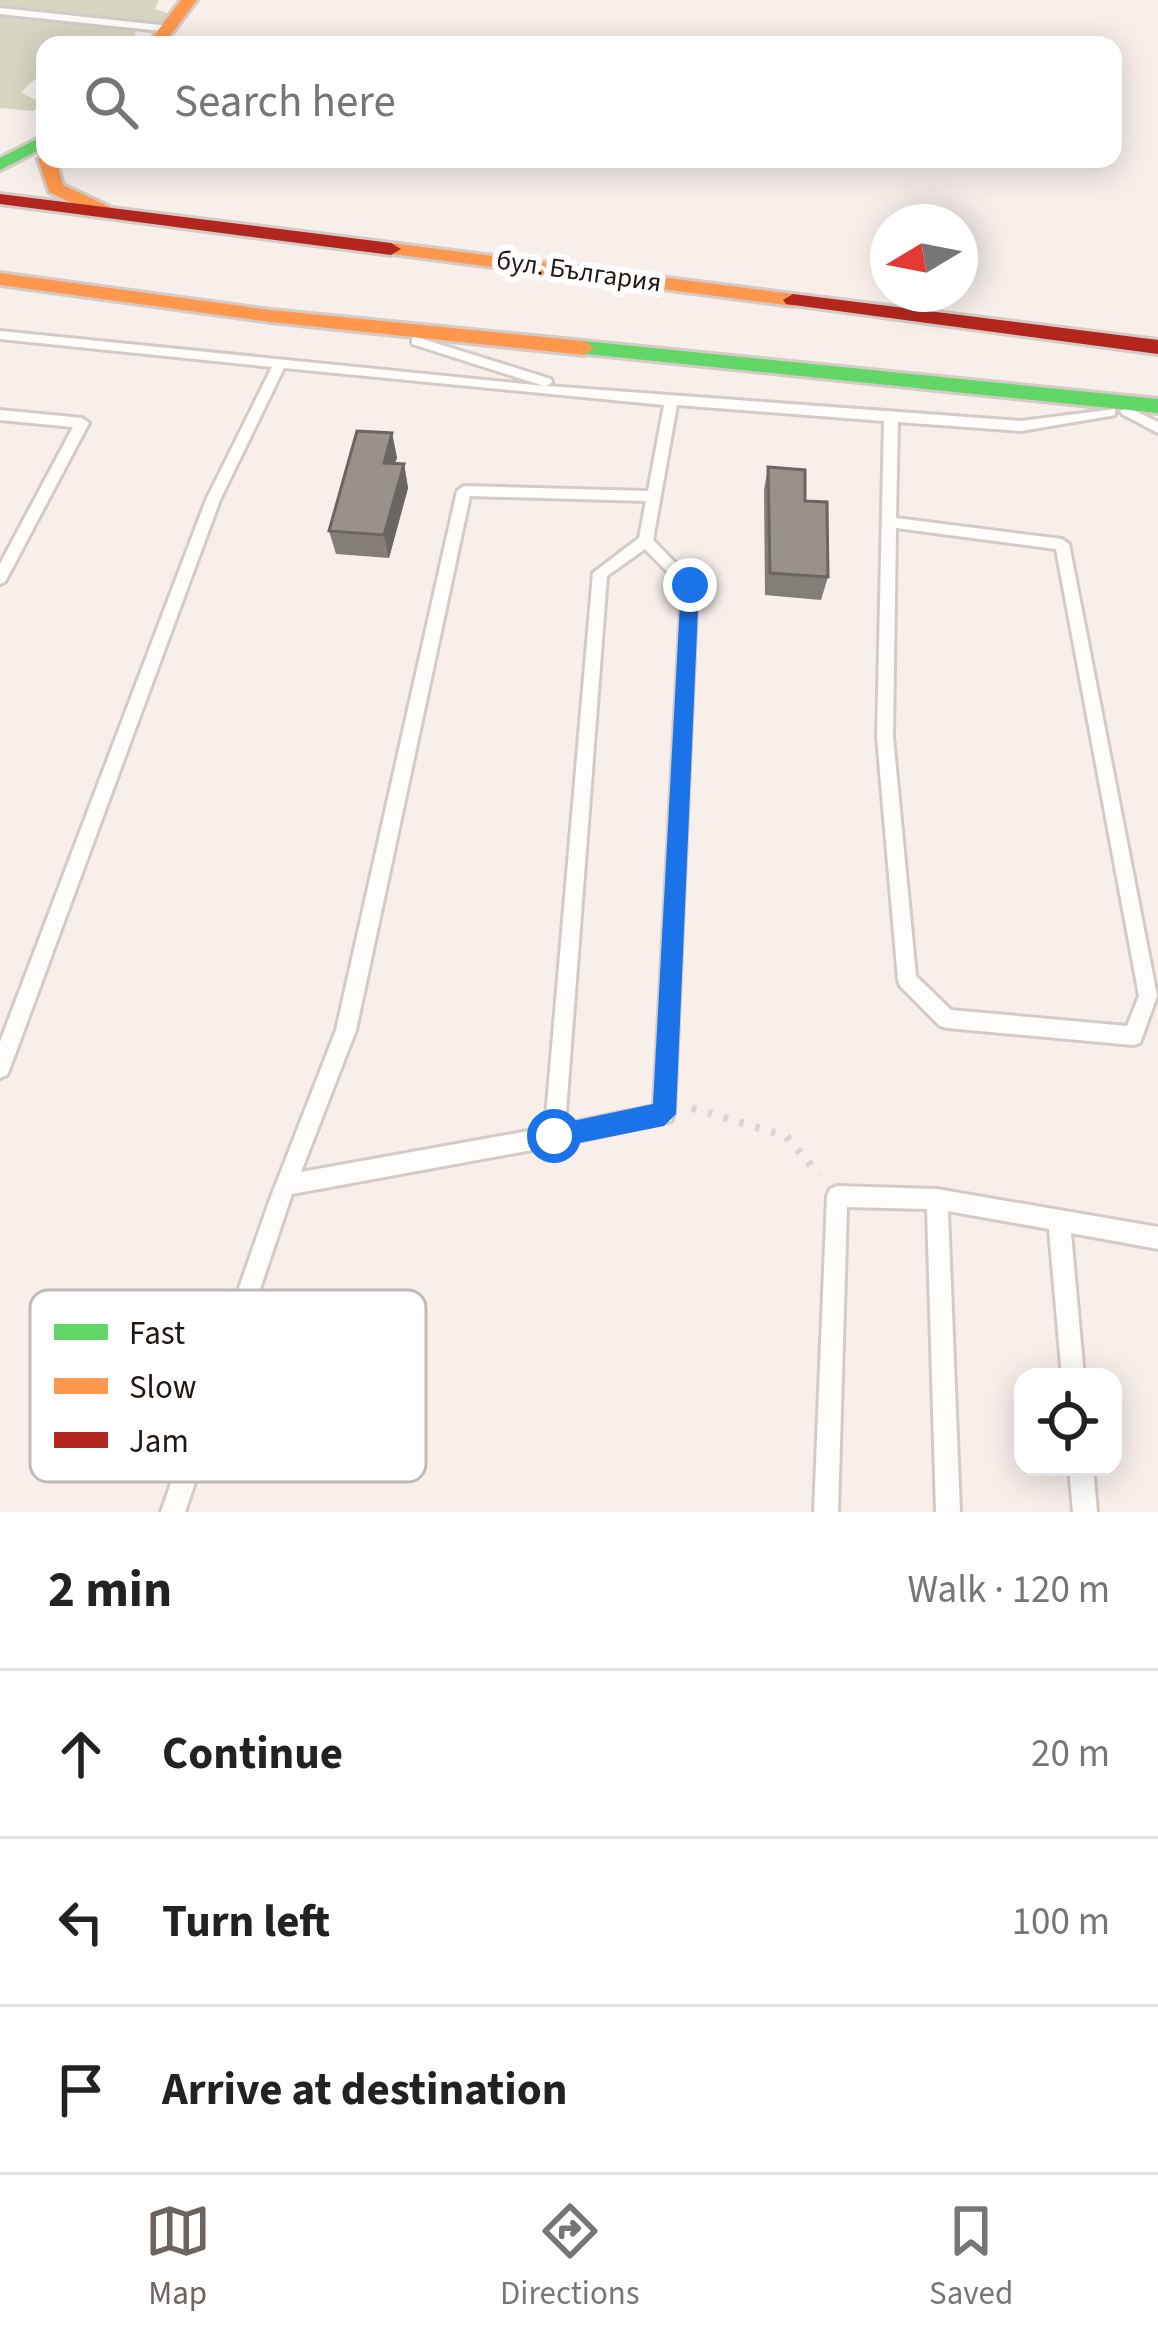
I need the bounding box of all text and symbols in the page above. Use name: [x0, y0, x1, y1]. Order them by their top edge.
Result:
search box: [36, 36, 1122, 168]
icon: search: [78, 69, 144, 135]
text: Search here: [174, 70, 396, 134]
north arrow: [870, 204, 978, 312]
street label: бул. България: [494, 241, 664, 302]
route end: [663, 558, 717, 612]
route start: [527, 1109, 581, 1163]
legend: [30, 1290, 426, 1482]
text: Fast: [129, 1310, 185, 1357]
text: Slow: [129, 1364, 197, 1411]
map controls: [1014, 1368, 1122, 1476]
button: locate: [1014, 1368, 1122, 1476]
text: Jam: [129, 1418, 189, 1465]
text: 2 min: [48, 1554, 172, 1626]
text: Walk · 120 m: [907, 1562, 1110, 1618]
icon: ahead: [48, 1721, 114, 1787]
text: Continue: [162, 1722, 343, 1786]
text: 20 m: [1031, 1726, 1110, 1782]
icon: left: [48, 1889, 114, 1955]
text: Turn left: [162, 1890, 330, 1954]
text: 100 m: [1012, 1894, 1110, 1950]
icon: arrive: [48, 2057, 114, 2123]
text: Arrive at destination: [162, 2058, 567, 2122]
tab: Map: [145, 2198, 211, 2317]
tab: Directions: [500, 2198, 640, 2317]
tab: Saved: [929, 2198, 1013, 2317]

